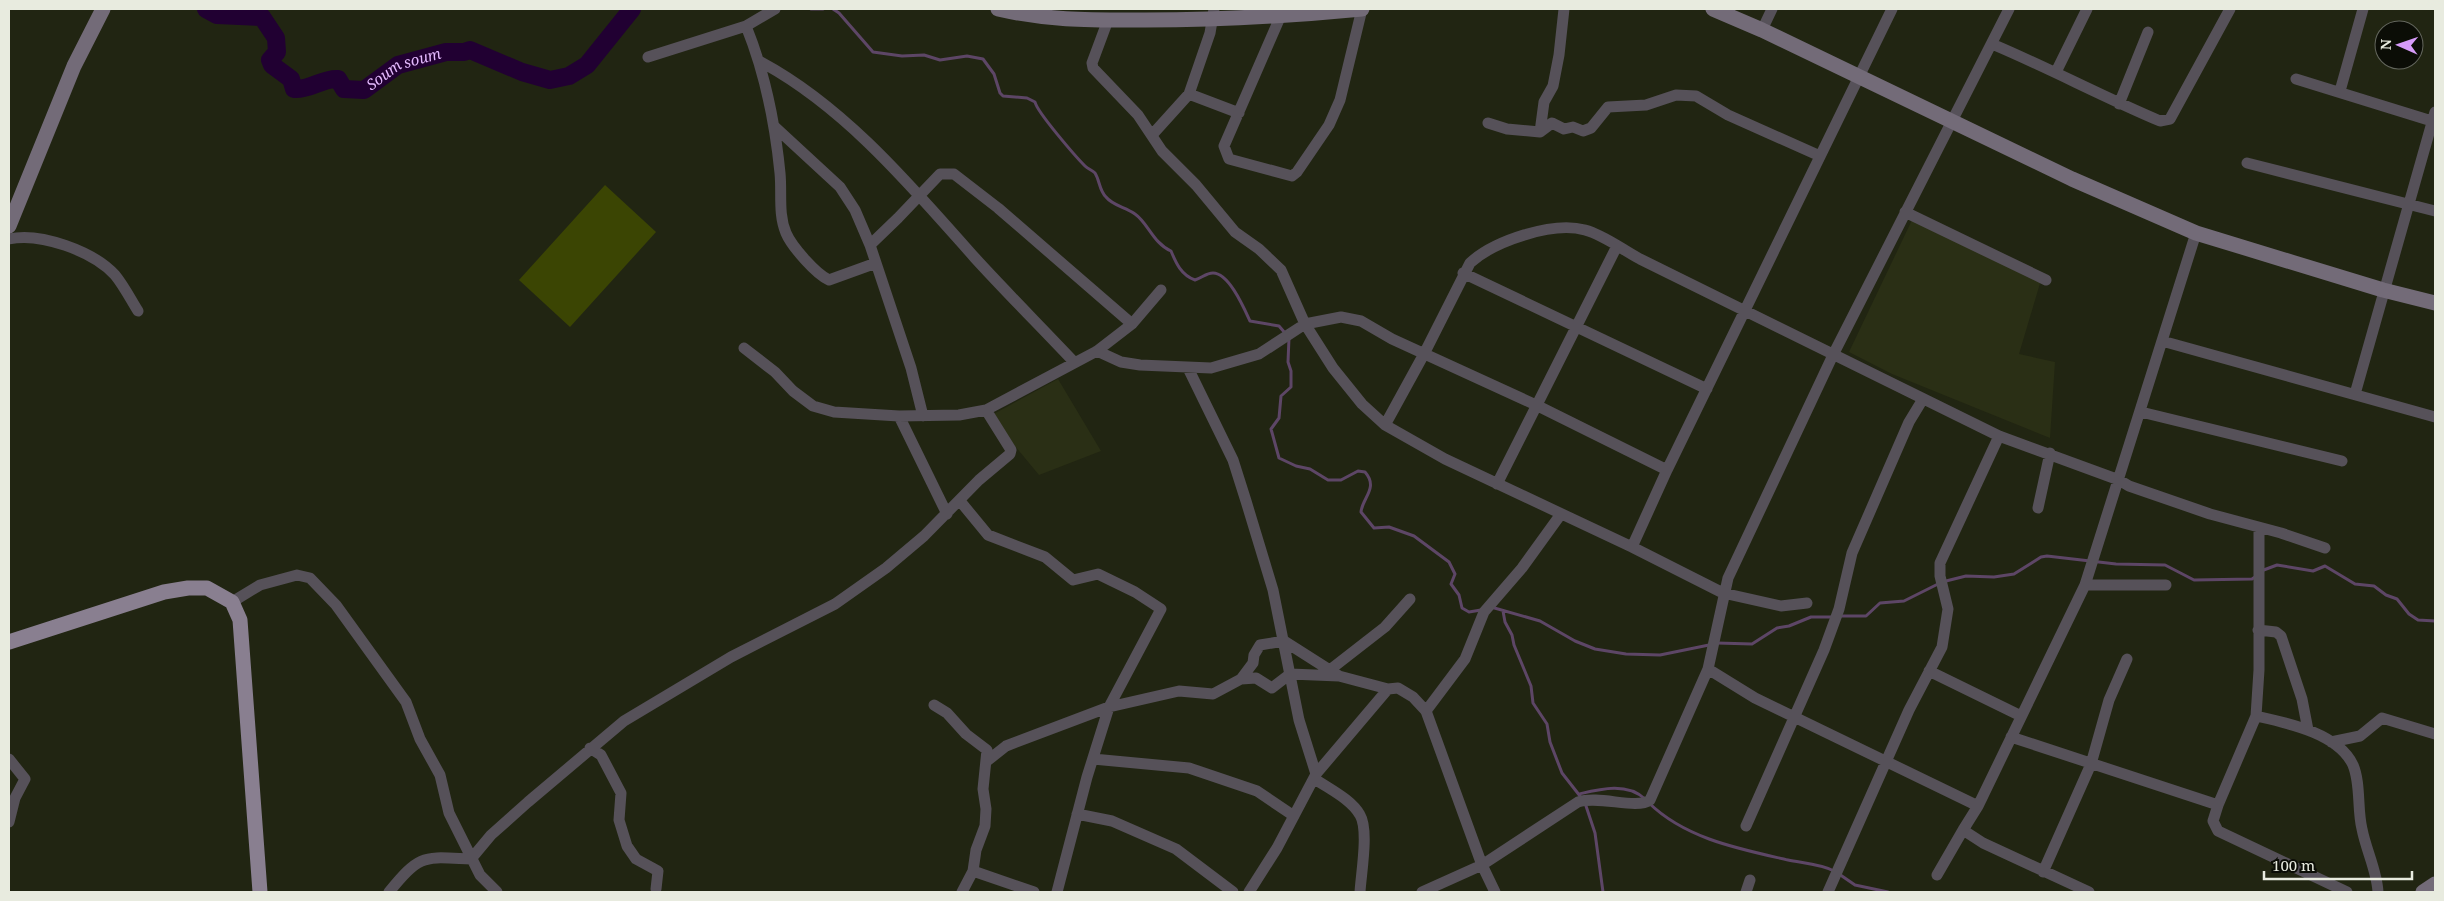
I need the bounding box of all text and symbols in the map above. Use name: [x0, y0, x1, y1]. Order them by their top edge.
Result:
north arrow: [2374, 20, 2424, 70]
text: N: [2376, 39, 2395, 50]
water label: Soum soum: [362, 43, 444, 94]
scale bar: [2264, 848, 2412, 880]
text: 100 m: [2272, 855, 2315, 875]

